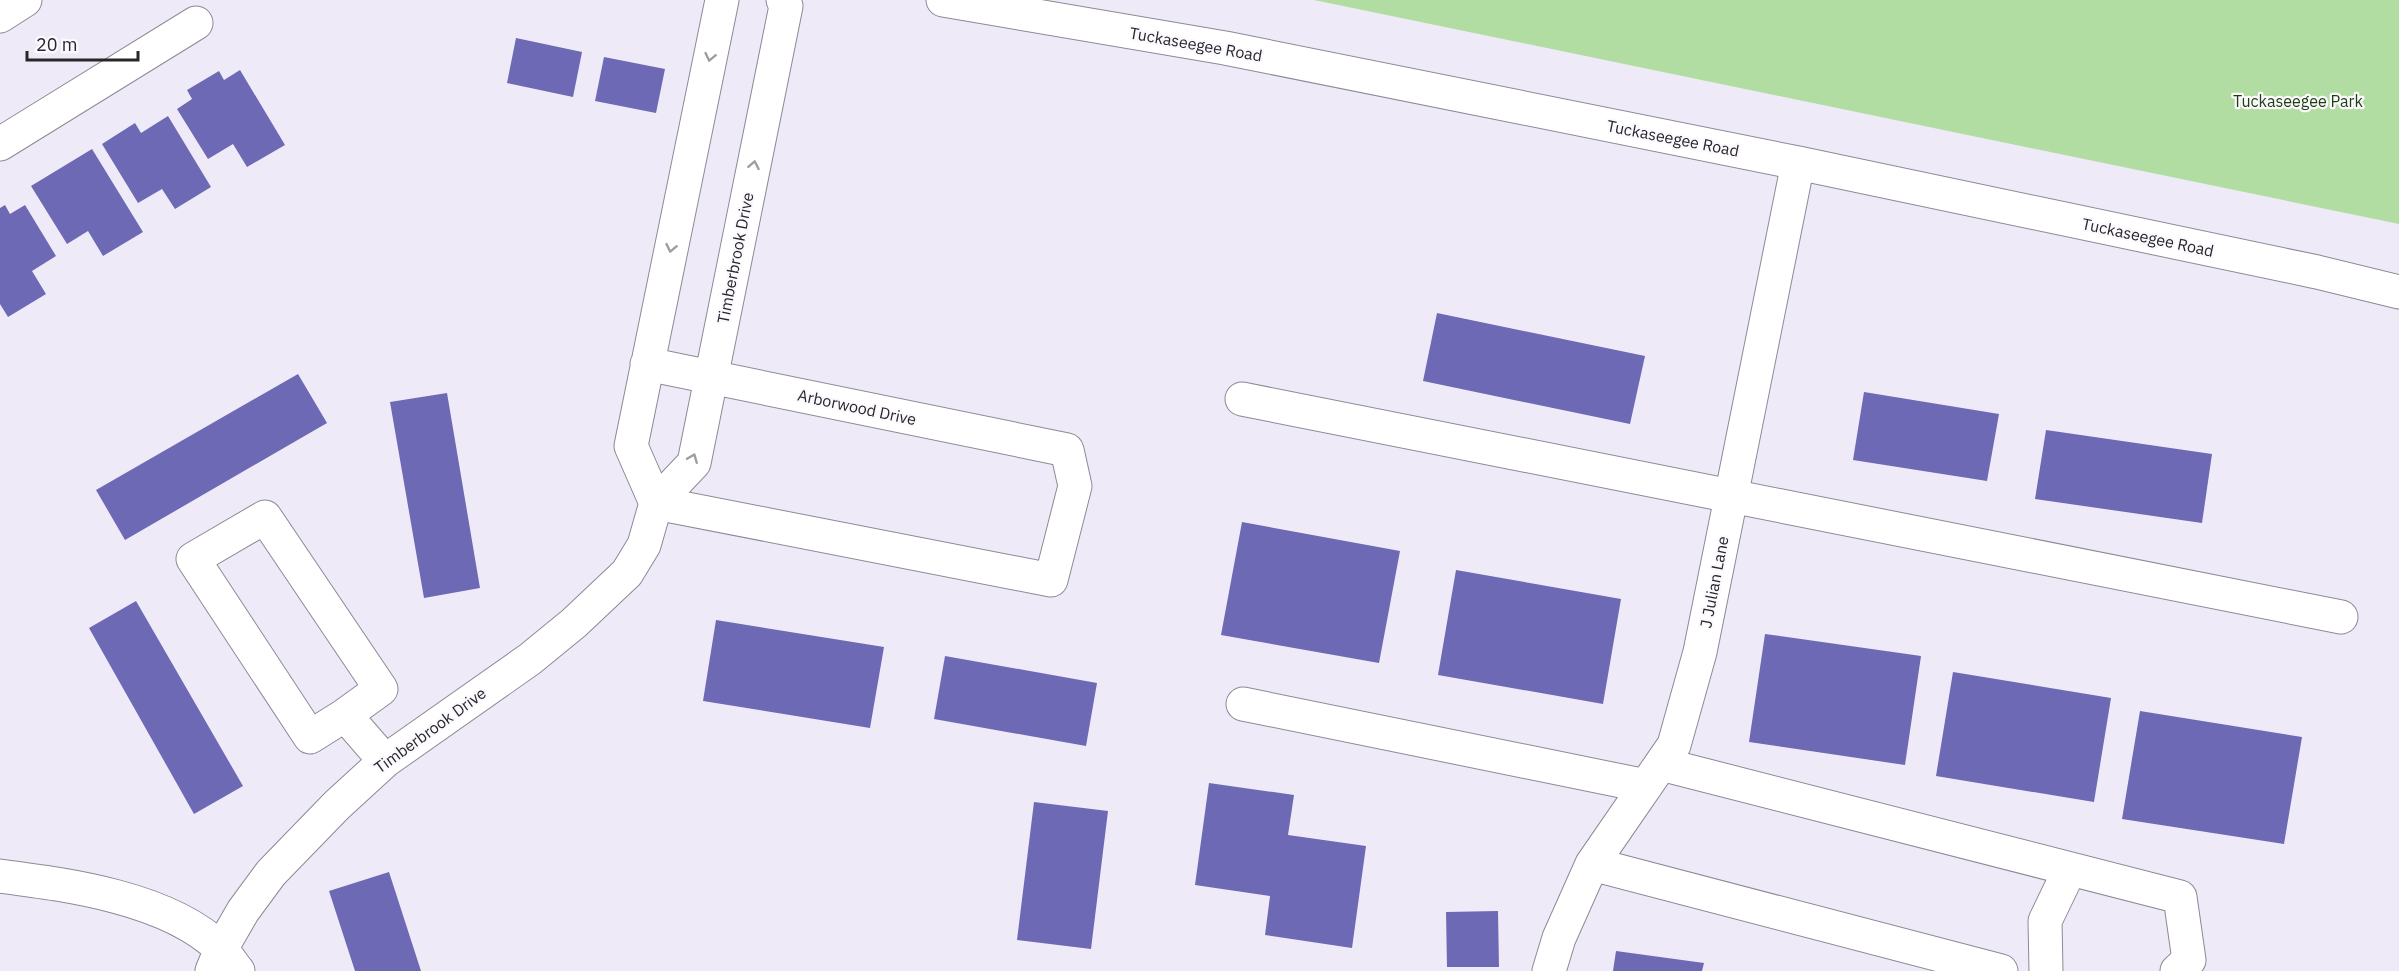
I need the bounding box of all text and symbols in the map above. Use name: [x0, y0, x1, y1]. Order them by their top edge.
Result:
street label: Tuckaseegee Road: [1128, 22, 1264, 66]
scale bar: [27, 24, 138, 62]
text: 20 m: [36, 33, 78, 56]
one-way arrow: [704, 52, 717, 62]
park label: Tuckaseegee Park: [2233, 91, 2363, 111]
street label: Tuckaseegee Road: [1605, 115, 1741, 161]
one-way arrow: [747, 160, 760, 170]
street label: Timberbrook Drive: [712, 190, 758, 325]
street label: Tuckaseegee Road: [2080, 213, 2216, 261]
one-way arrow: [665, 243, 678, 253]
street label: Arborwood Drive: [796, 385, 918, 429]
one-way arrow: [686, 454, 698, 465]
street label: J Julian Lane: [1695, 534, 1733, 630]
street label: Timberbrook Drive: [370, 683, 490, 777]

